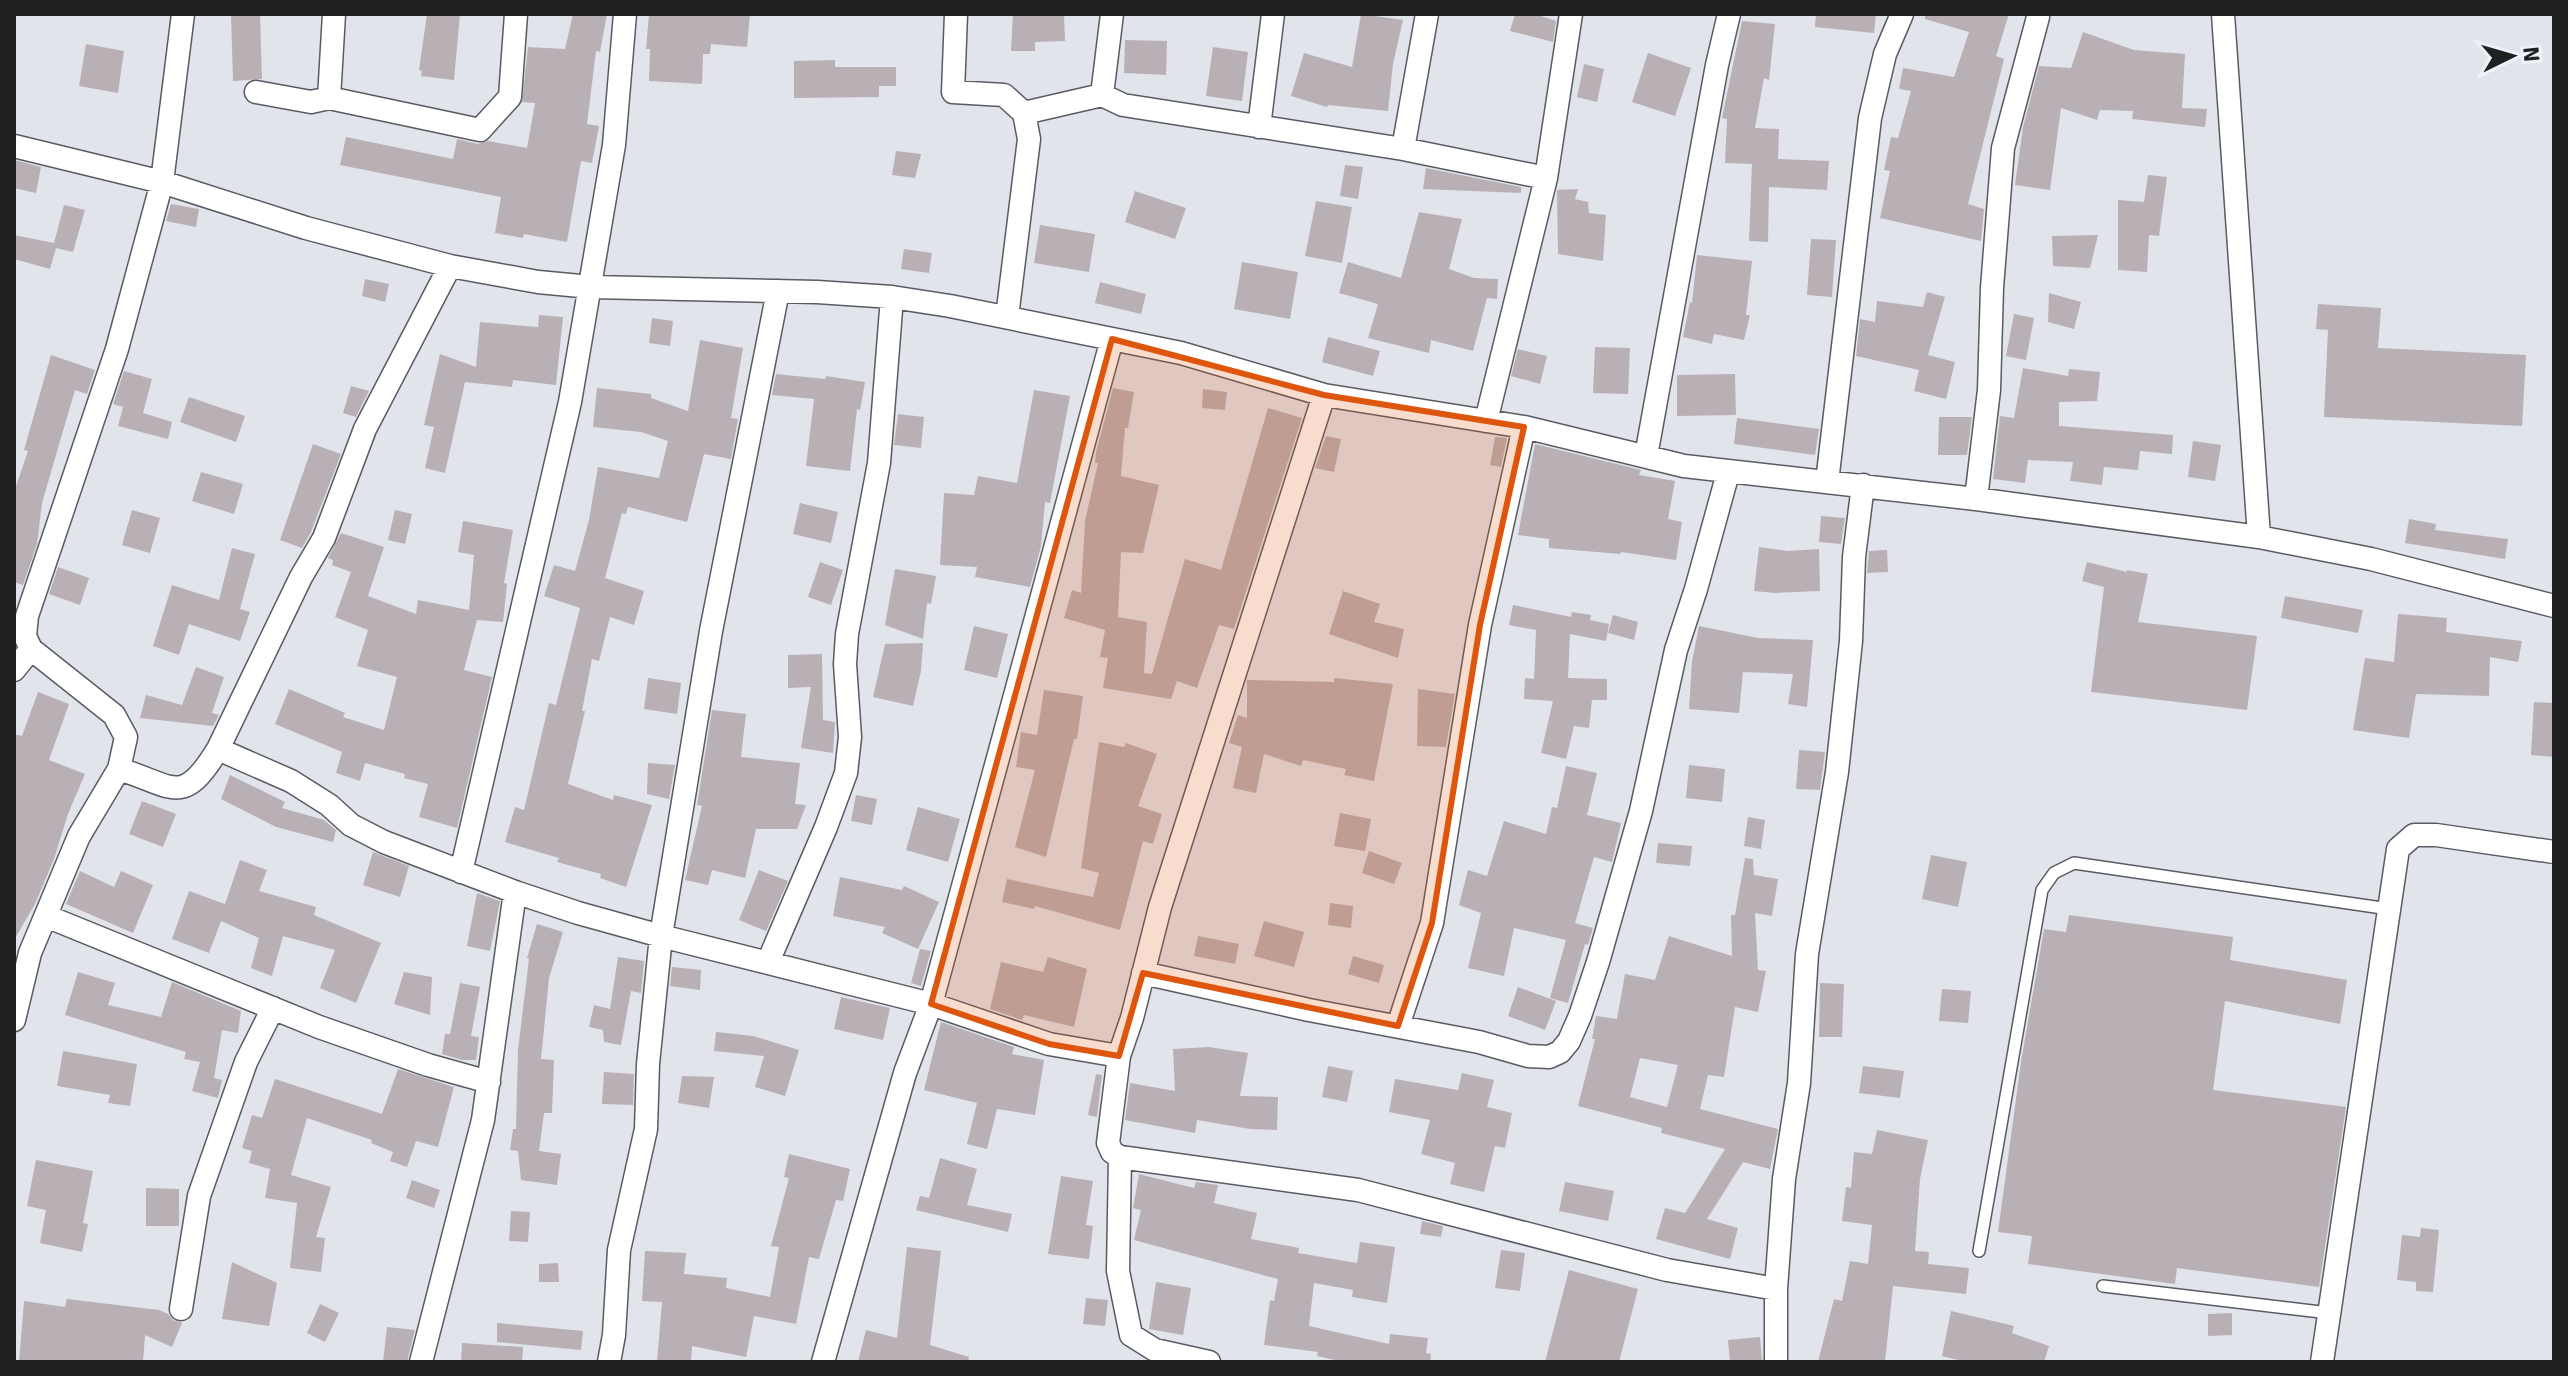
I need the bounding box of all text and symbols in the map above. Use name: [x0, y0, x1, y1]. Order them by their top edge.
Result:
north arrow: [2472, 16, 2552, 96]
text: N: [2517, 45, 2546, 63]

